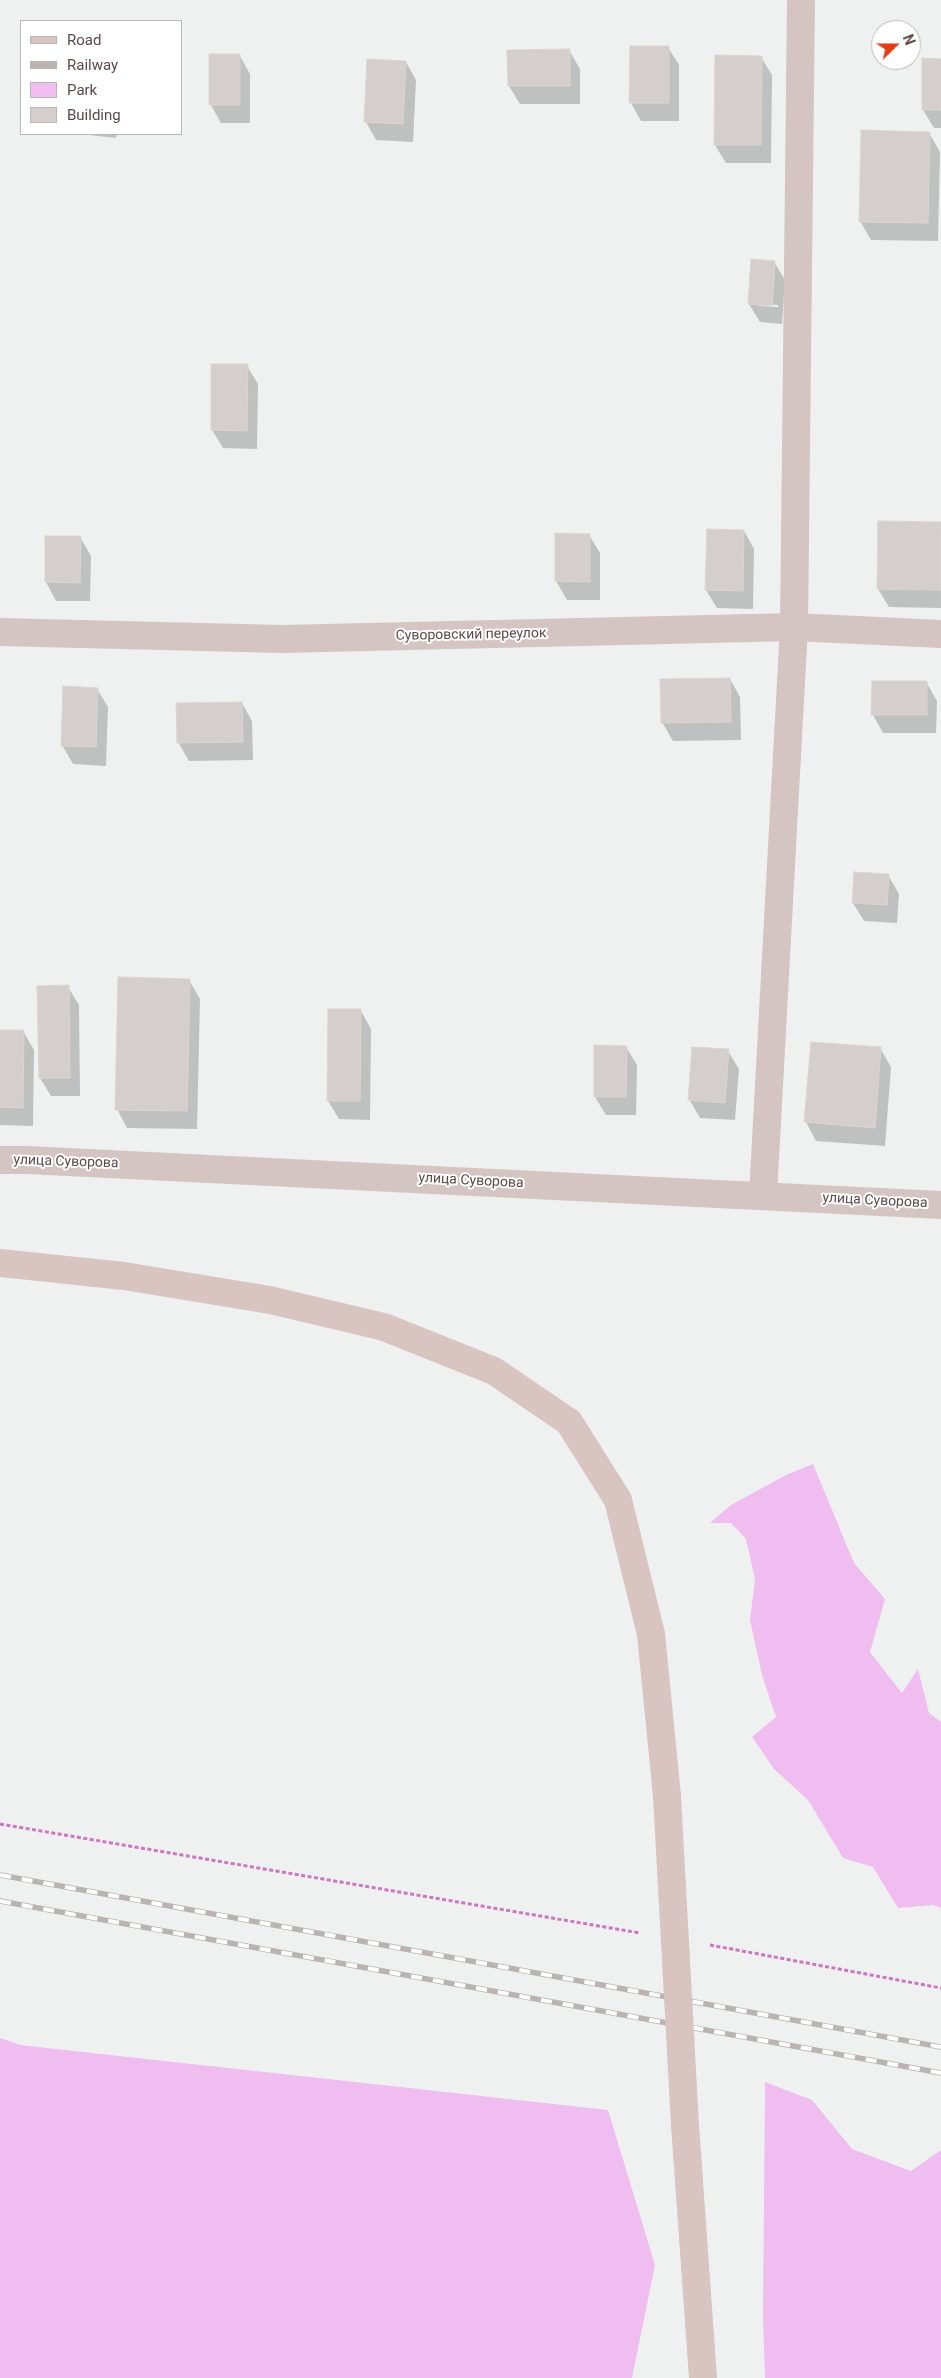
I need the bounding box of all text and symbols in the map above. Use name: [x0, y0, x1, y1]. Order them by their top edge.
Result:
legend: [20, 20, 182, 135]
north arrow: [871, 20, 921, 70]
text: Road: [67, 31, 101, 49]
text: N: [900, 32, 918, 47]
text: Railway: [67, 56, 118, 74]
text: Park: [67, 81, 97, 99]
text: Building: [67, 106, 121, 124]
street label: Суворовский переулок: [395, 625, 547, 645]
street label: улица Суворова: [13, 1152, 119, 1172]
street label: улица Суворова: [418, 1170, 524, 1192]
street label: улица Суворова: [822, 1190, 928, 1212]

